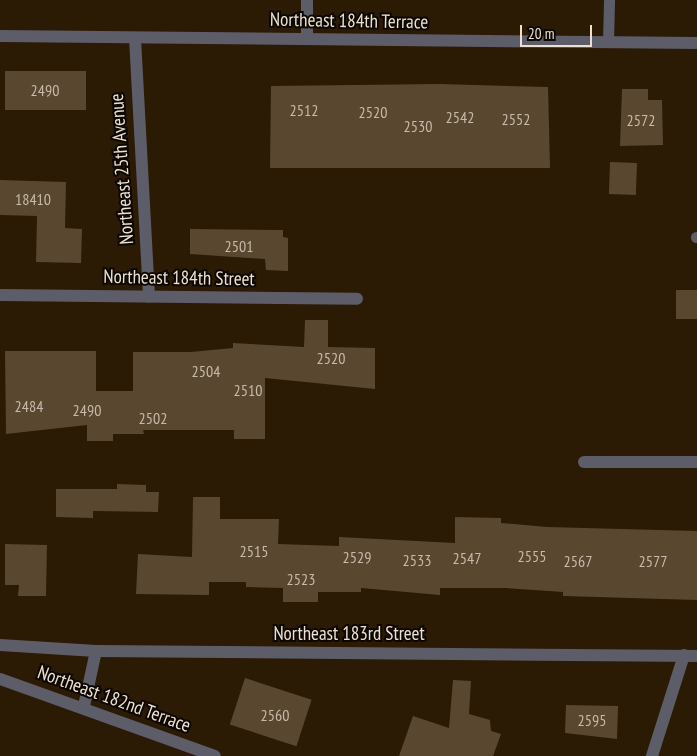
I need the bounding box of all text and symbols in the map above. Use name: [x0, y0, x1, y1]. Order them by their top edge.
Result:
street label: Northeast 184th Terrace: [269, 8, 429, 34]
scale bar: [522, 15, 594, 47]
text: 20 m: [528, 24, 554, 43]
house number: 2490: [31, 80, 59, 100]
street label: Northeast 25th Avenue: [105, 93, 139, 245]
house number: 2512: [290, 100, 318, 120]
house number: 2520: [359, 102, 387, 122]
house number: 2542: [446, 107, 474, 127]
house number: 2552: [502, 109, 530, 129]
house number: 2572: [627, 110, 655, 130]
house number: 2530: [404, 116, 432, 136]
house number: 18410: [15, 189, 51, 209]
house number: 2501: [225, 236, 253, 256]
street label: Northeast 184th Street: [103, 265, 255, 291]
house number: 2520: [317, 348, 345, 368]
house number: 2504: [192, 361, 220, 381]
house number: 2510: [234, 380, 262, 400]
house number: 2484: [15, 396, 43, 416]
house number: 2490: [73, 400, 101, 420]
house number: 2502: [139, 408, 167, 428]
house number: 2515: [240, 541, 268, 561]
house number: 2555: [518, 546, 546, 566]
house number: 2529: [343, 547, 371, 567]
house number: 2547: [453, 548, 481, 568]
house number: 2533: [403, 550, 431, 570]
house number: 2567: [564, 551, 592, 571]
house number: 2577: [639, 551, 667, 571]
house number: 2523: [287, 569, 315, 589]
street label: Northeast 183rd Street: [273, 623, 425, 645]
street label: Northeast 182nd Terrace: [34, 661, 194, 737]
house number: 2560: [261, 705, 289, 725]
house number: 2595: [578, 710, 606, 730]

